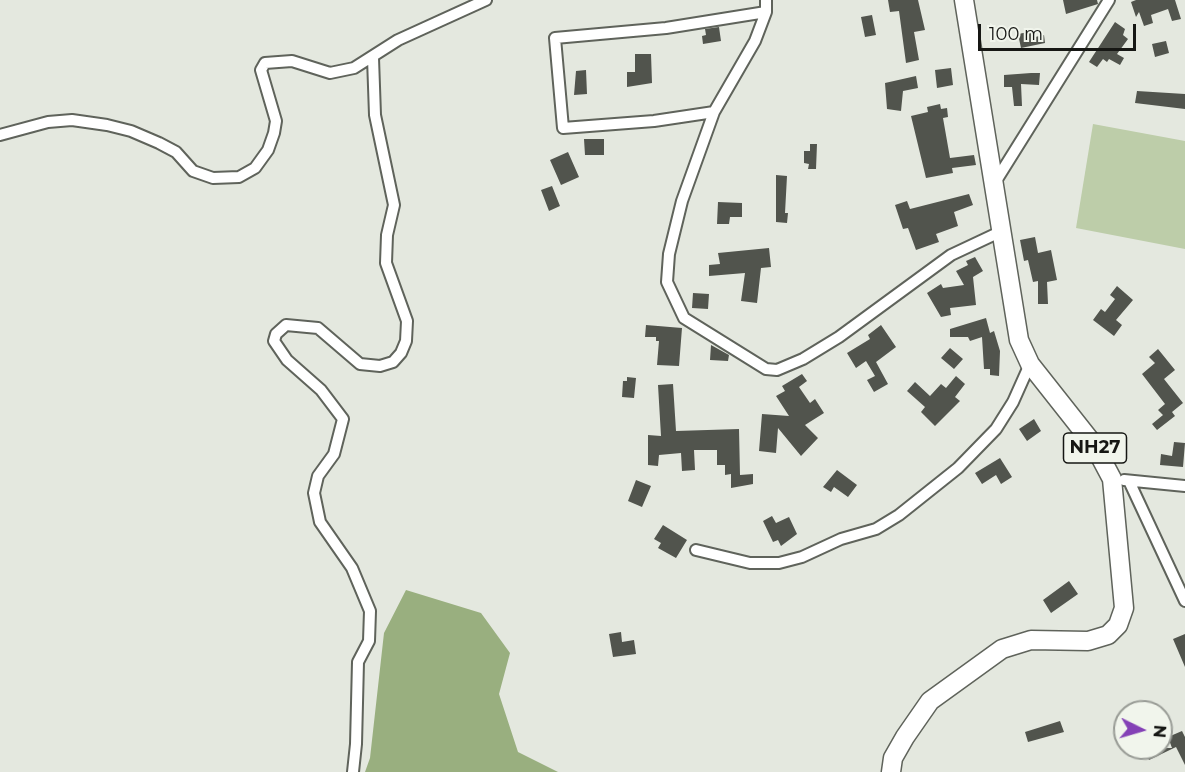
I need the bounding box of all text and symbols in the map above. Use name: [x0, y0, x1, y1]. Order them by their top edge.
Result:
scale bar: [981, 12, 1138, 50]
text: 100 m: [989, 23, 1043, 45]
road number: NH27: [1064, 433, 1126, 463]
north arrow: [1113, 700, 1173, 760]
text: N: [1149, 724, 1169, 739]

